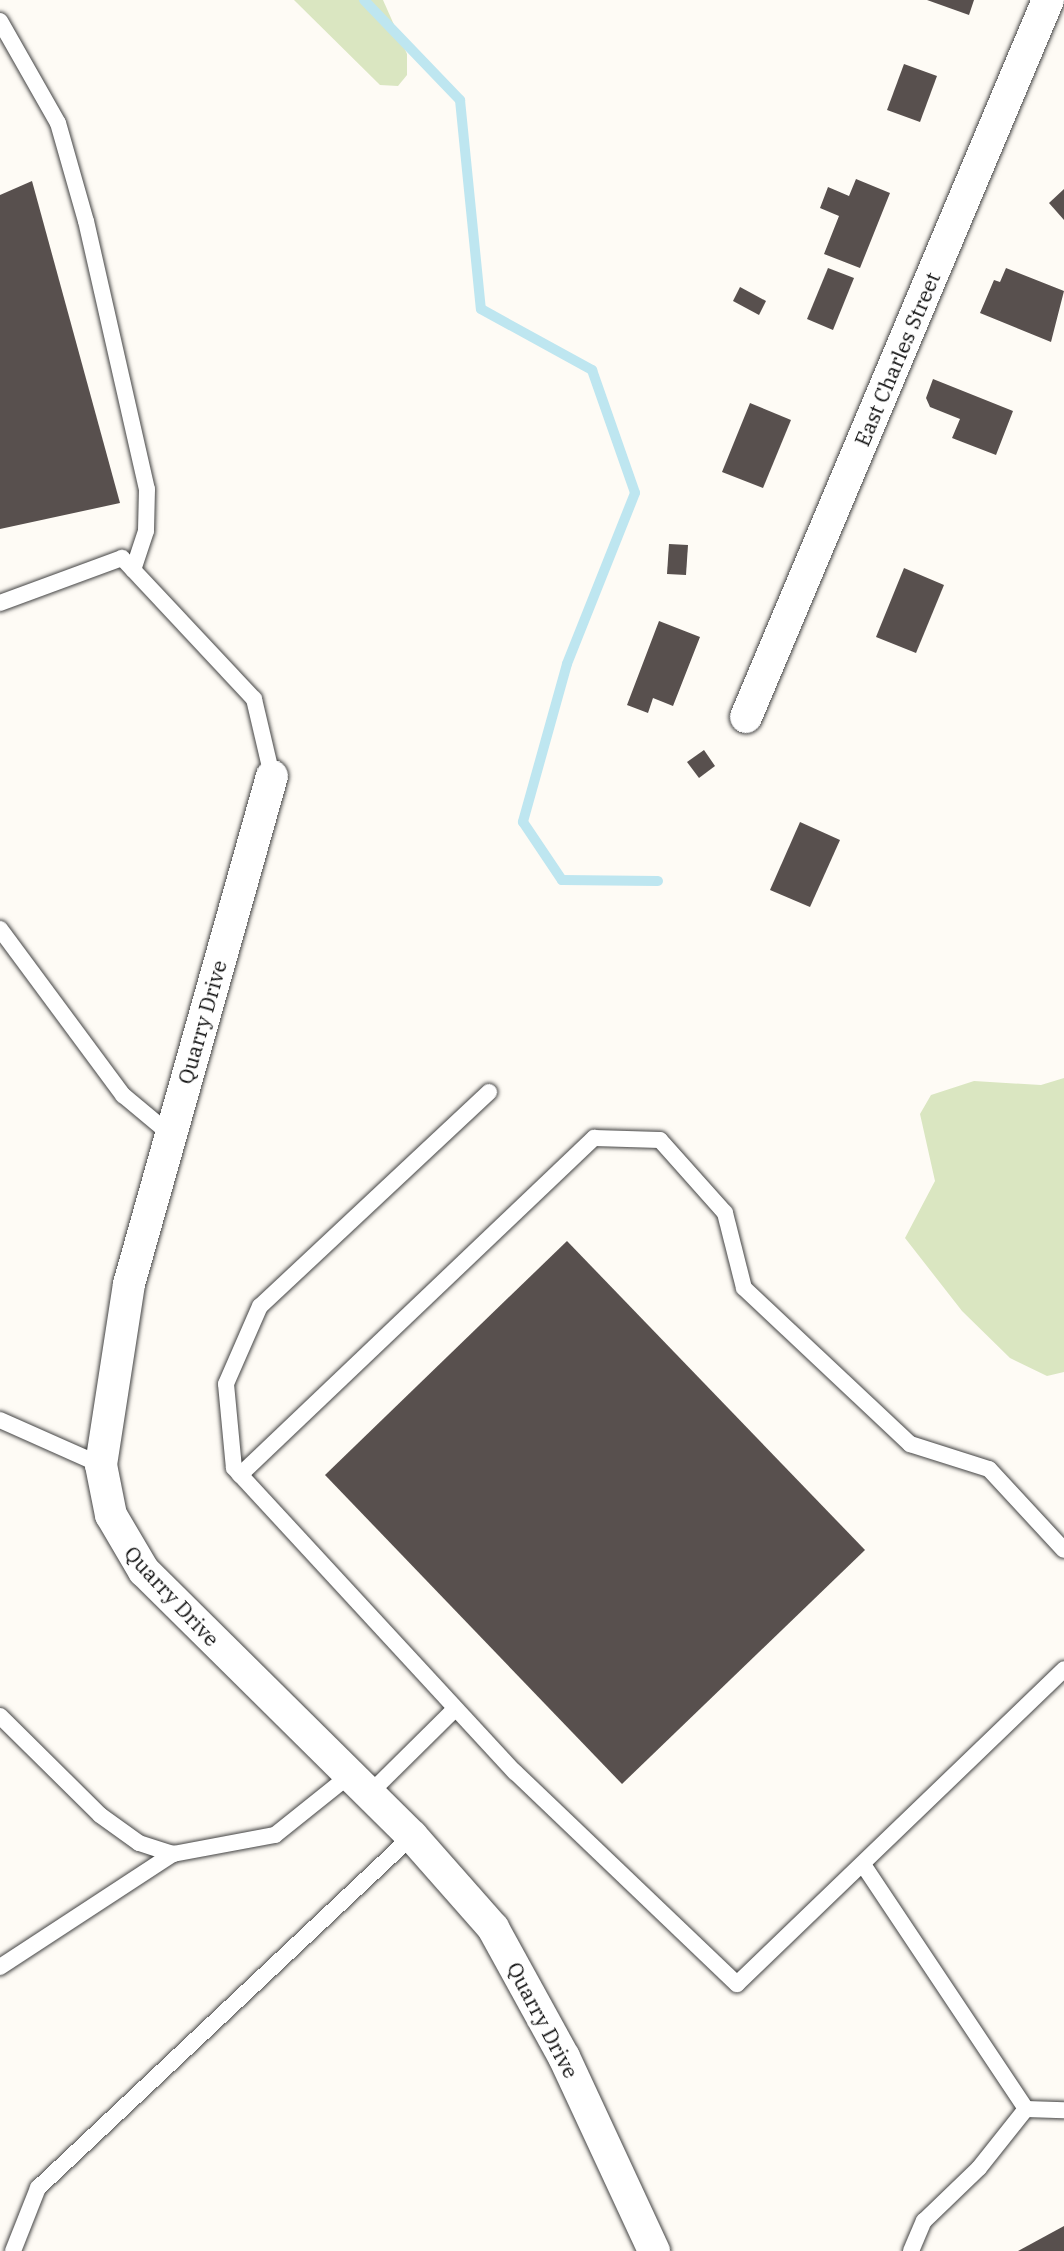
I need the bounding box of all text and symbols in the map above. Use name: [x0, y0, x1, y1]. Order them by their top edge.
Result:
street label: East Charles Street: [849, 268, 945, 450]
street label: Quarry Drive: [172, 957, 232, 1087]
street label: Quarry Drive: [119, 1541, 225, 1651]
street label: Quarry Drive: [502, 1958, 584, 2082]

